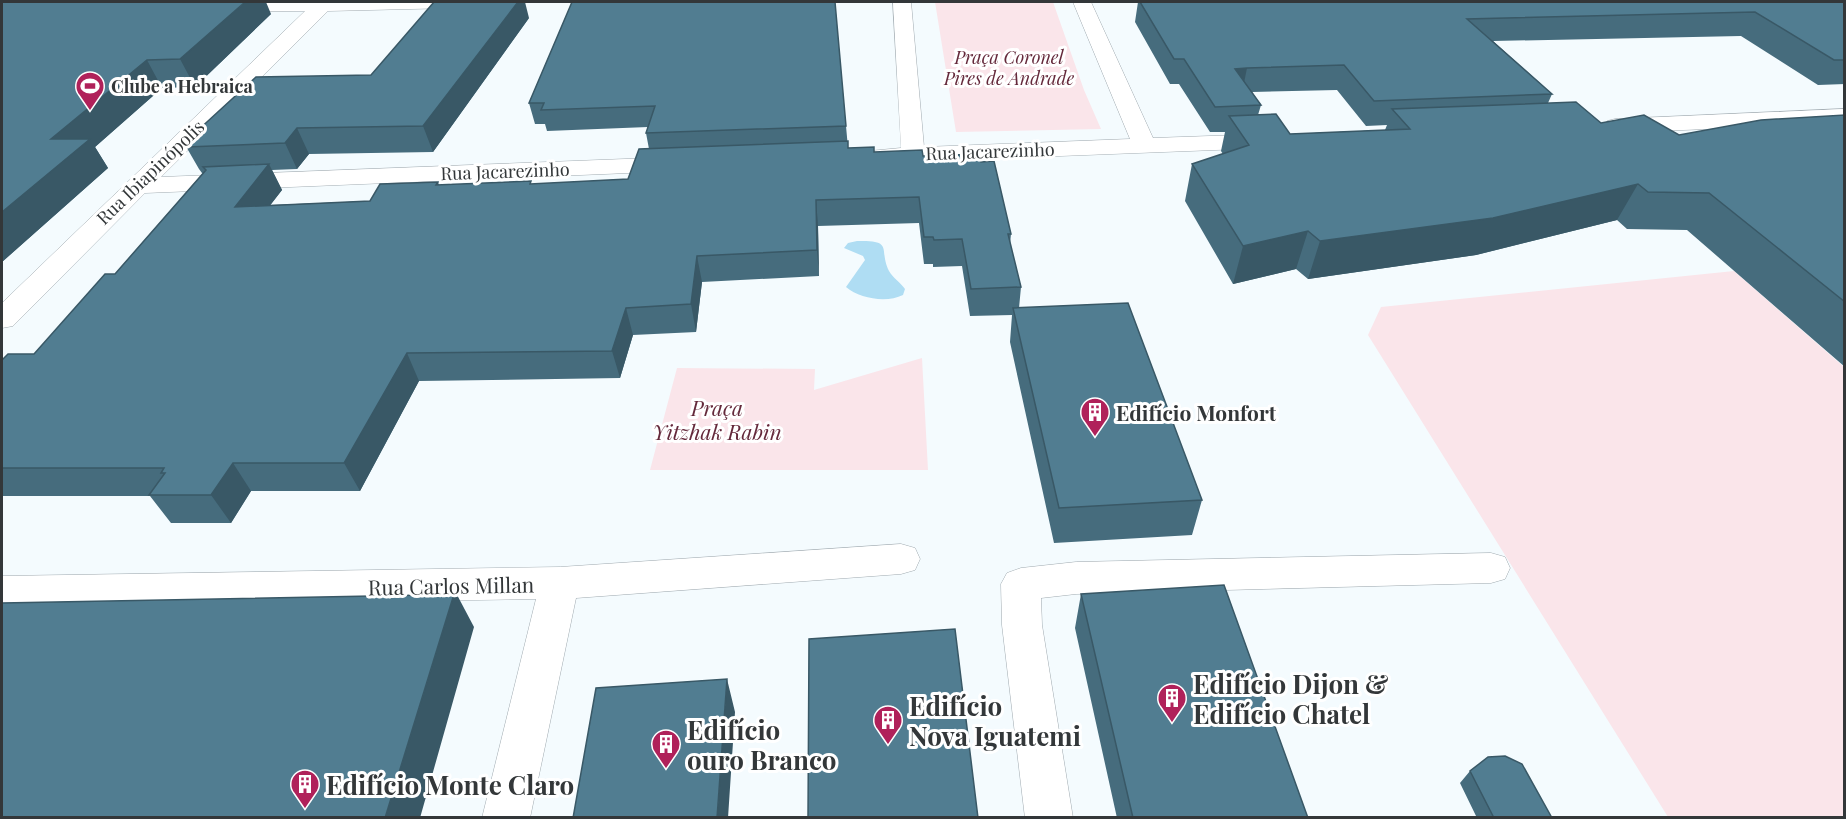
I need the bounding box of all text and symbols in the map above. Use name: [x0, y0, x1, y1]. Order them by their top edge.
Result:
park label: Praça Coronel Pires de Andrade: [943, 45, 1074, 90]
sports icon: Clube a Hebraica: [74, 70, 106, 112]
place label: Clube a Hebraica: [111, 74, 253, 98]
street label: Rua Ibiapinópolis: [91, 114, 209, 230]
street label: Rua Jacarezinho: [925, 137, 1055, 165]
street label: Rua Jacarezinho: [440, 157, 570, 185]
park label: Praça Yitzhak Rabin: [652, 393, 782, 445]
building icon: Edifício Monfort: [1079, 396, 1111, 438]
place label: Edifício Monfort: [1116, 398, 1277, 426]
street label: Rua Carlos Millan: [368, 570, 535, 600]
place label: Edifício Dijon & Edifício Chatel: [1193, 666, 1388, 731]
building icon: Edifício Dijon & Edifício Chatel: [1156, 682, 1188, 724]
place label: Edifício Nova Iguatemi: [909, 688, 1081, 753]
building icon: Edifício Nova Iguatemi: [872, 704, 904, 746]
place label: Edifício ouro Branco: [687, 712, 837, 777]
building icon: Edifício ouro Branco: [650, 728, 682, 770]
place label: Edifício Monte Claro: [326, 767, 574, 802]
building icon: Edifício Monte Claro: [289, 768, 321, 810]

